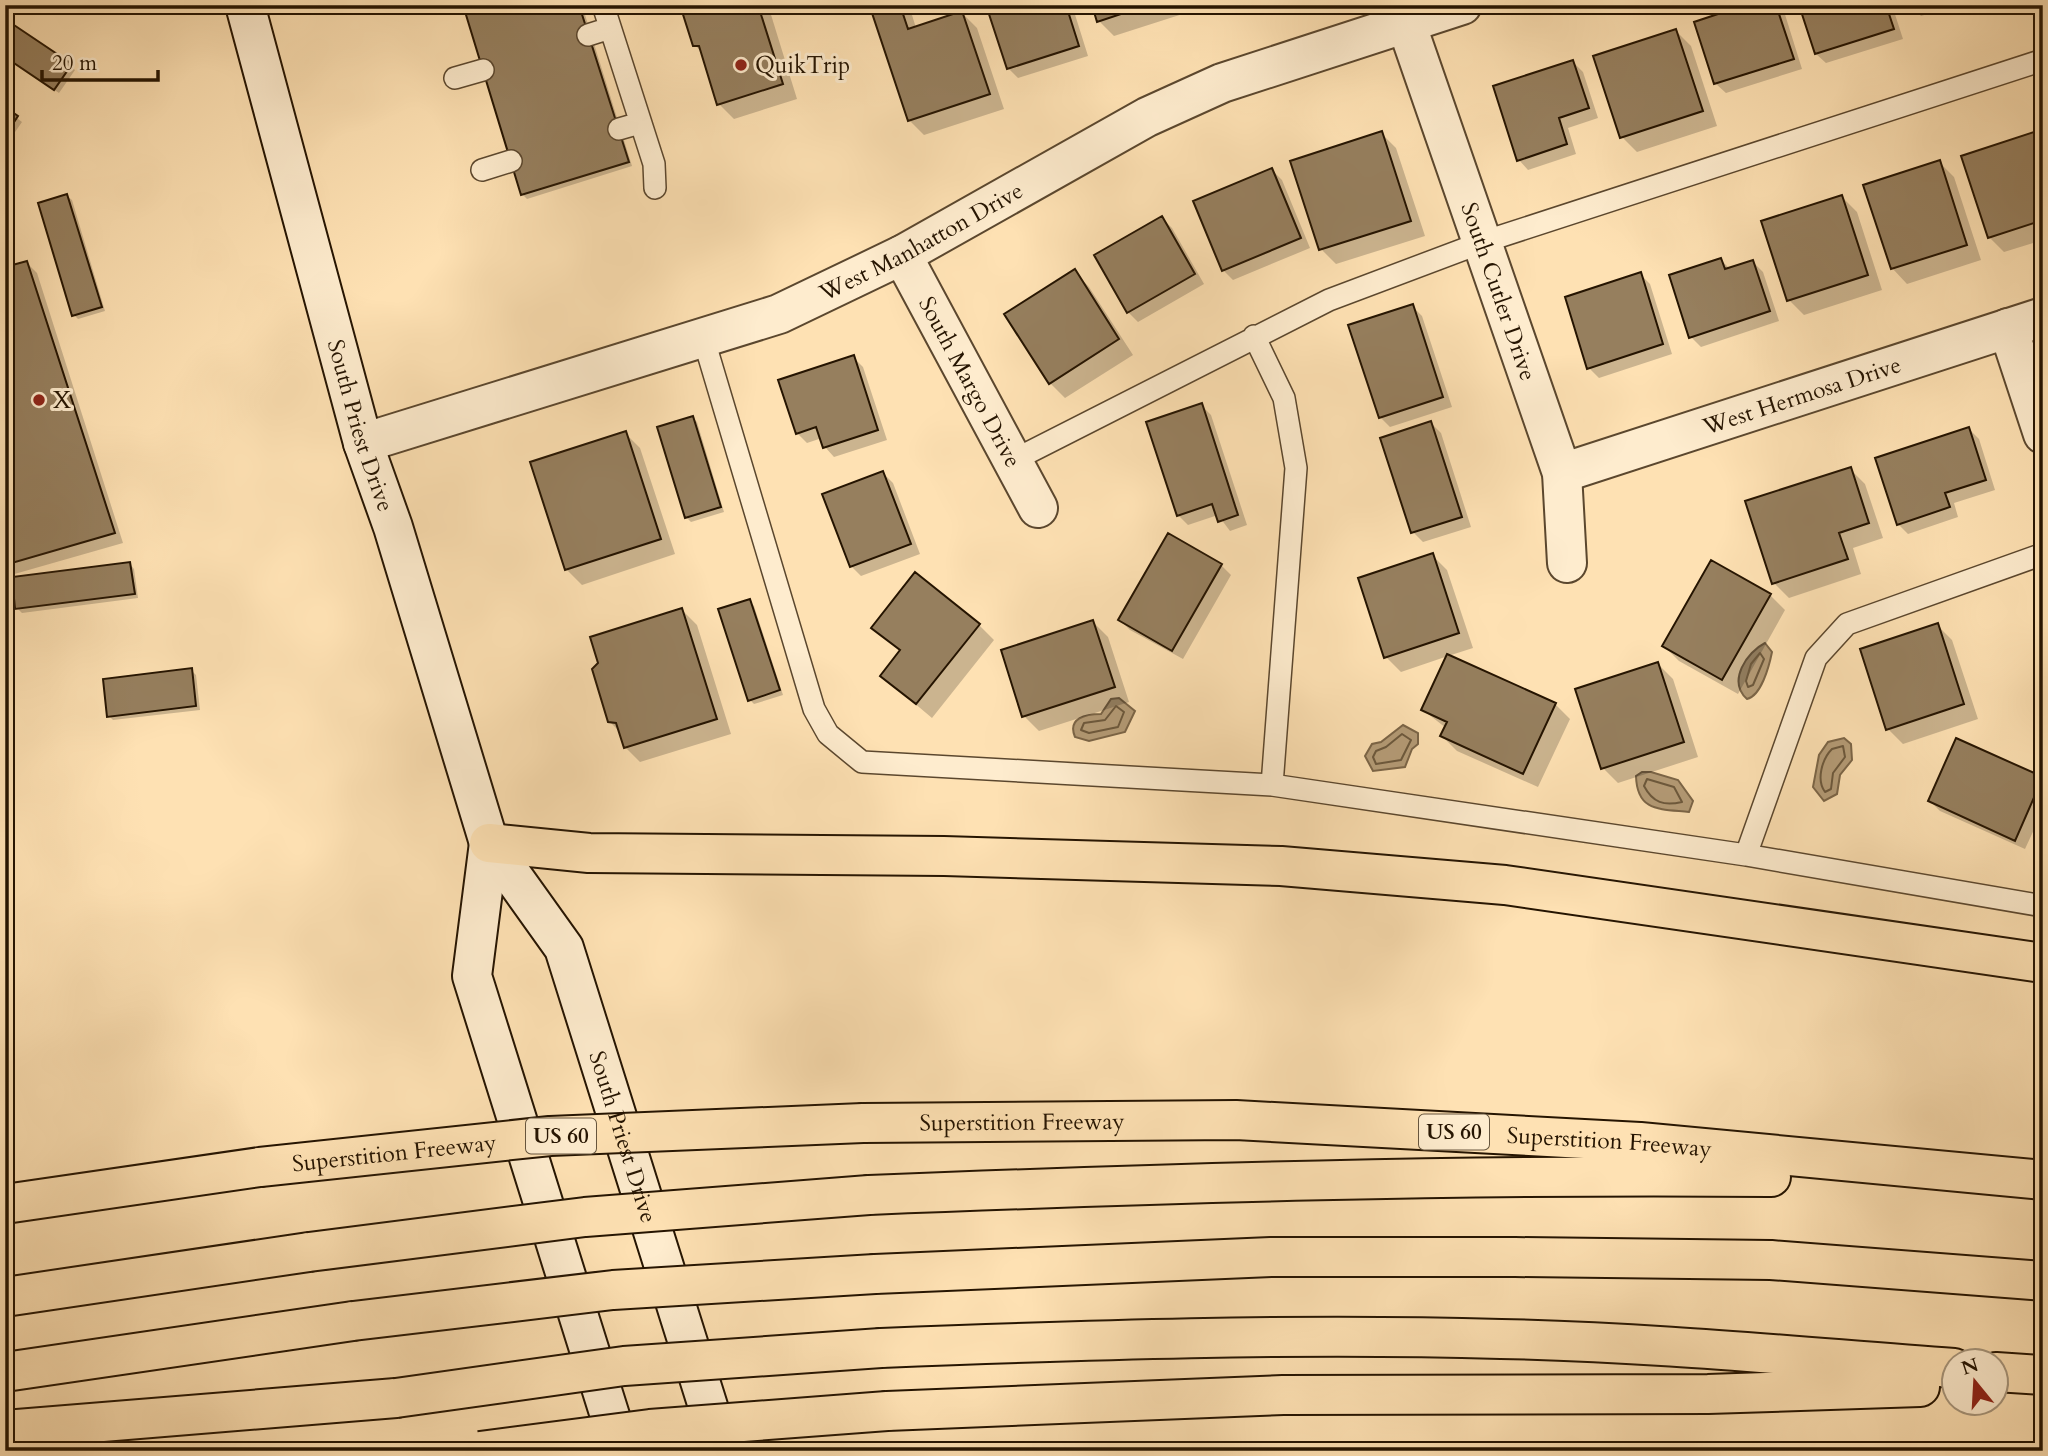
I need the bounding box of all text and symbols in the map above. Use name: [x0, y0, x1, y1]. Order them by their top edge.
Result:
scale bar: [42, 38, 158, 82]
text: 20 m: [52, 49, 97, 78]
place label: QuikTrip: [755, 50, 850, 81]
marker: QuikTrip: [733, 57, 749, 73]
street label: West Manhatton Drive: [813, 175, 1028, 309]
street label: South Cutler Drive: [1453, 198, 1544, 385]
street label: South Margo Drive: [911, 291, 1028, 473]
street label: South Priest Drive: [320, 336, 401, 516]
street label: West Hermosa Drive: [1698, 349, 1905, 443]
place label: X: [53, 385, 72, 416]
marker: X: [31, 392, 47, 408]
street label: South Priest Drive: [581, 1047, 664, 1227]
street label: Superstition Freeway: [919, 1106, 1125, 1139]
road number: US 60: [1419, 1114, 1489, 1150]
road number: US 60: [526, 1118, 596, 1154]
street label: Superstition Freeway: [1506, 1120, 1713, 1165]
street label: Superstition Freeway: [291, 1127, 498, 1179]
north arrow: [1940, 1348, 2010, 1418]
text: N: [1958, 1352, 1982, 1382]

